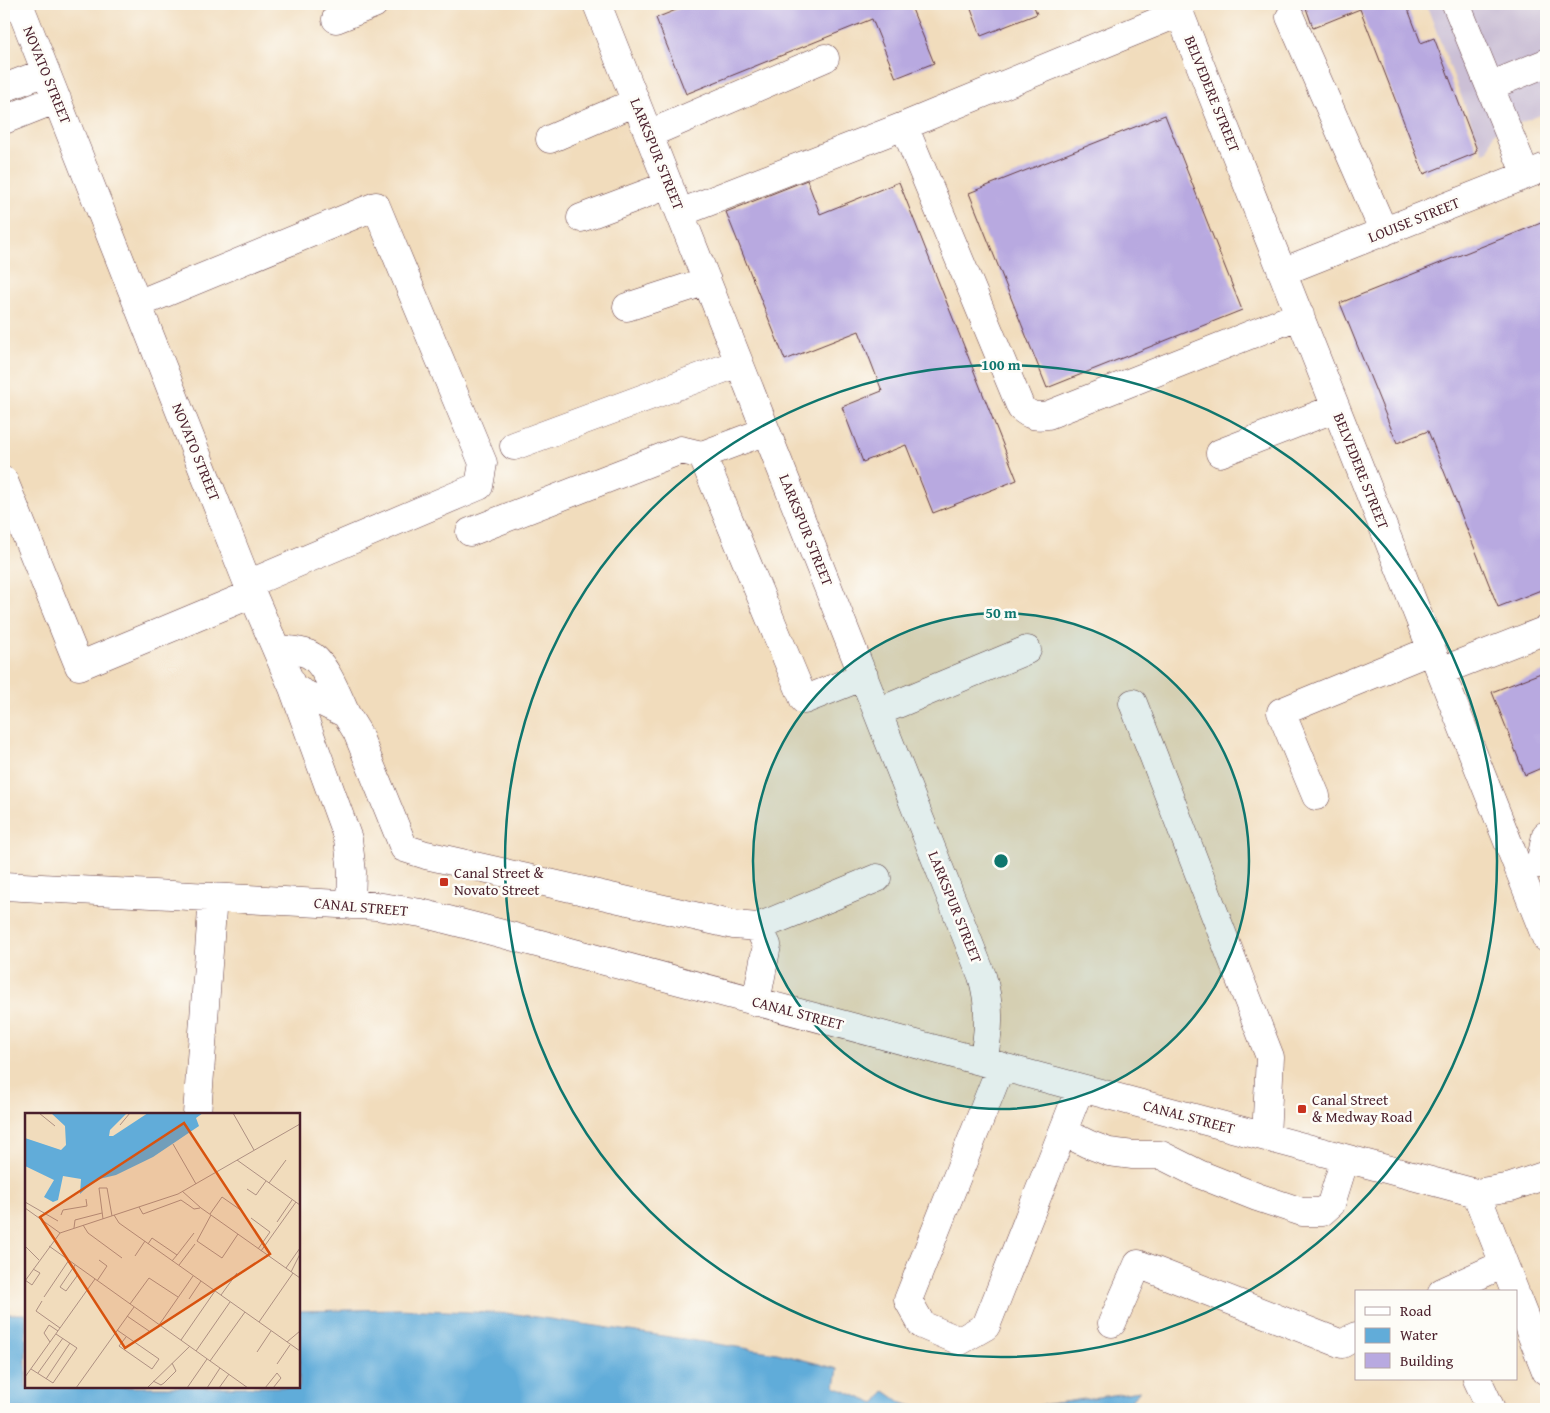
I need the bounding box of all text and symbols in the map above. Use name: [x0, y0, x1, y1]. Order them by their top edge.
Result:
street label: NOVATO STREET: [18, 23, 77, 127]
street label: BELVEDERE STREET: [1180, 33, 1246, 156]
street label: LARKSPUR STREET: [625, 95, 690, 213]
street label: LOUISE STREET: [1365, 191, 1463, 247]
text: 100 m: [981, 354, 1021, 375]
street label: NOVATO STREET: [167, 400, 226, 504]
street label: BELVEDERE STREET: [1329, 410, 1395, 533]
street label: LARKSPUR STREET: [774, 471, 839, 589]
text: 50 m: [985, 602, 1017, 623]
street label: LARKSPUR STREET: [923, 848, 988, 966]
centre of rings: [992, 852, 1010, 870]
place label: Canal Street & Novato Street: [454, 862, 545, 900]
marker: Canal Street & Novato Street: [438, 876, 450, 888]
street label: CANAL STREET: [313, 892, 410, 921]
street label: CANAL STREET: [750, 990, 847, 1035]
place label: Canal Street & Medway Road: [1312, 1089, 1412, 1127]
street label: CANAL STREET: [1141, 1094, 1238, 1139]
marker: Canal Street & Medway Road: [1296, 1103, 1308, 1115]
inset map: [25, 1113, 300, 1388]
legend: [1355, 1290, 1518, 1380]
text: Road: [1400, 1300, 1431, 1321]
text: Water: [1400, 1324, 1438, 1345]
text: Building: [1400, 1350, 1454, 1371]

